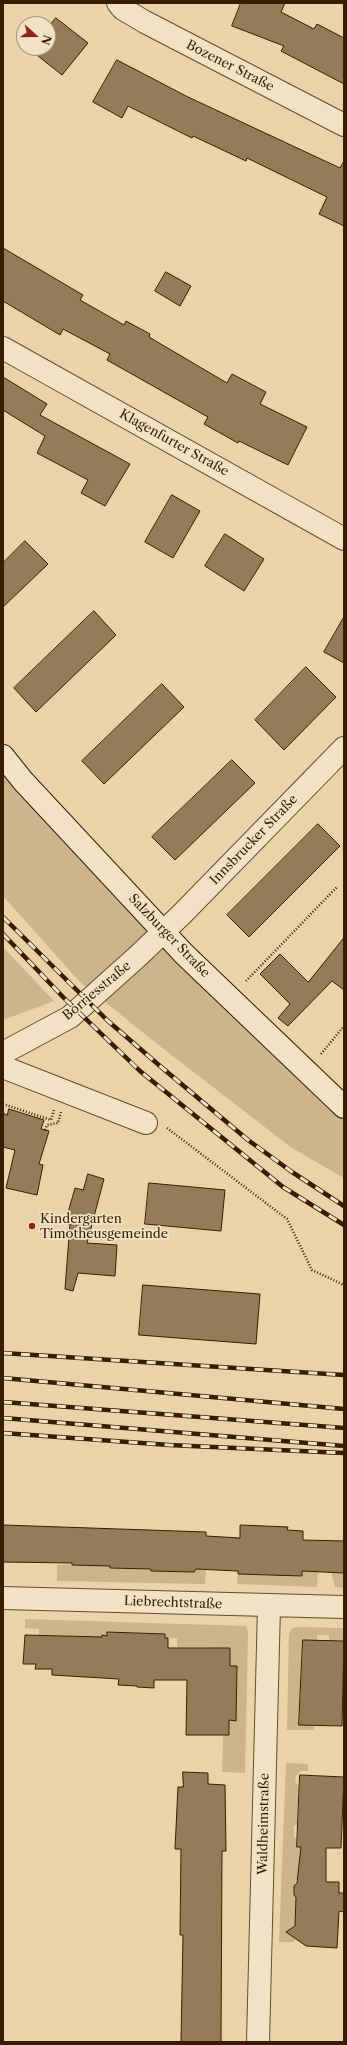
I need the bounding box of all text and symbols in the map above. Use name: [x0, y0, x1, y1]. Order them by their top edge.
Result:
north arrow: [16, 16, 56, 56]
text: N: [38, 33, 55, 47]
street label: Bozener Straße: [184, 37, 276, 95]
street label: Klagenfurter Straße: [116, 406, 232, 480]
street label: Innsbrucker Straße: [207, 792, 301, 888]
street label: Salzburger Straße: [125, 891, 213, 981]
street label: Borriesstraße: [60, 958, 134, 1024]
place label: Kindergarten Timotheusgemeinde: [40, 1211, 168, 1242]
marker: Kindergarten Timotheusgemeinde: [27, 1221, 37, 1231]
street label: Liebrechtstraße: [124, 1593, 222, 1613]
street label: Waldheimstraße: [255, 1773, 273, 1875]

